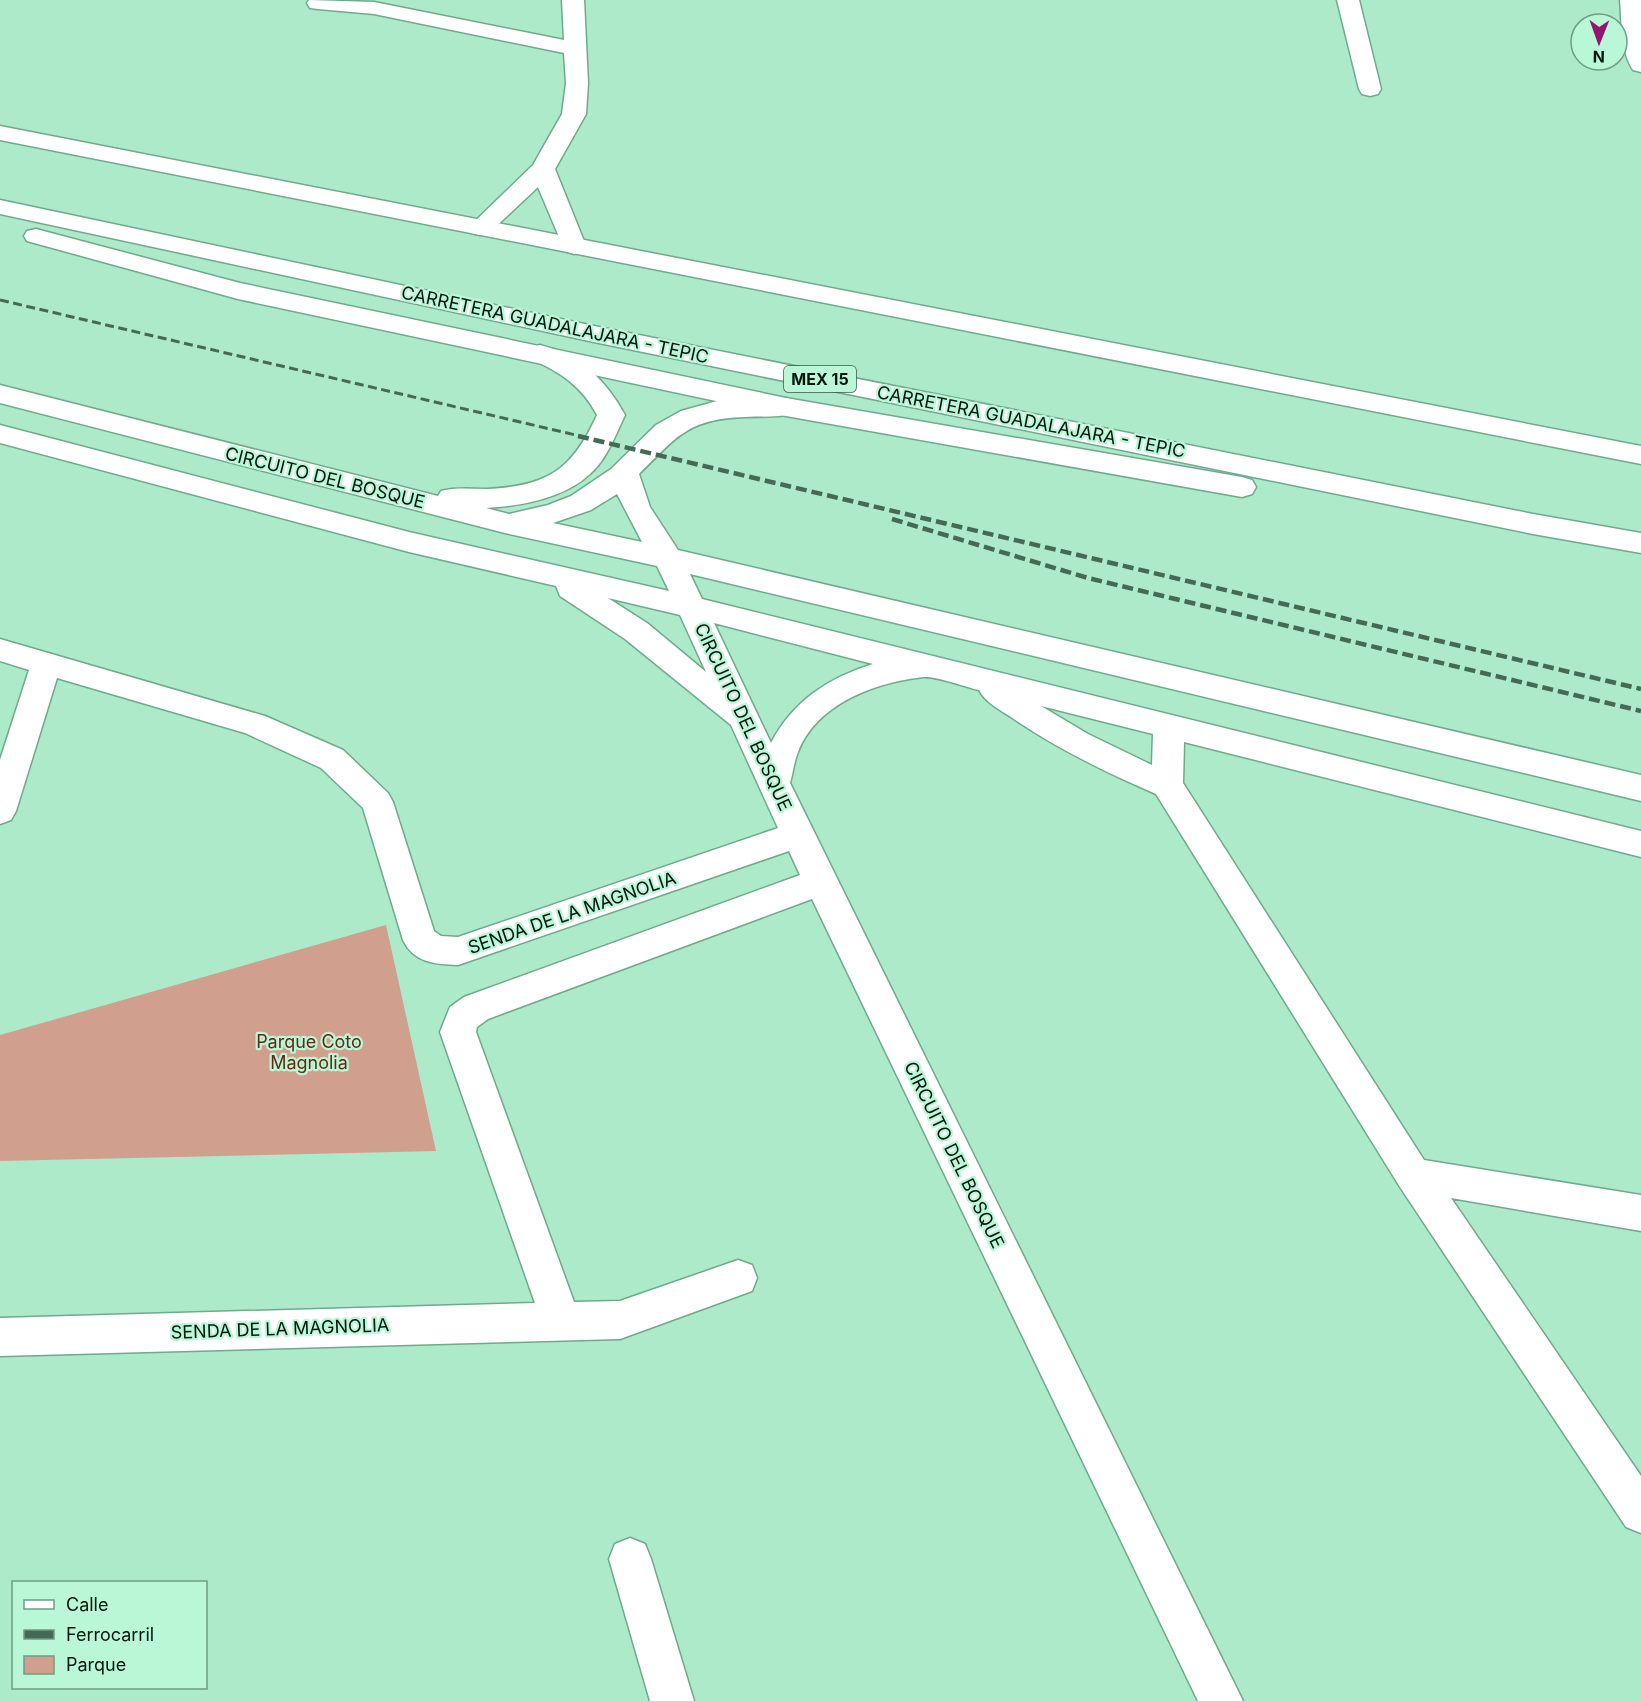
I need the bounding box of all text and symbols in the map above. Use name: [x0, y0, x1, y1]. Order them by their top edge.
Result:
north arrow: [1569, 12, 1629, 72]
text: N: [1592, 47, 1605, 67]
street label: CARRETERA GUADALAJARA - TEPIC: [400, 282, 711, 367]
road number: MEX 15: [784, 366, 856, 392]
street label: CARRETERA GUADALAJARA - TEPIC: [875, 381, 1187, 462]
street label: CIRCUITO DEL BOSQUE: [223, 443, 427, 512]
street label: CIRCUITO DEL BOSQUE: [691, 619, 796, 814]
street label: SENDA DE LA MAGNOLIA: [465, 867, 679, 958]
park label: Parque Coto Magnolia: [256, 1031, 362, 1073]
street label: CIRCUITO DEL BOSQUE: [900, 1058, 1009, 1252]
street label: SENDA DE LA MAGNOLIA: [170, 1314, 390, 1343]
legend: [12, 1581, 207, 1689]
text: Calle: [66, 1594, 108, 1615]
text: Ferrocarril: [66, 1624, 154, 1645]
text: Parque: [66, 1654, 126, 1675]

